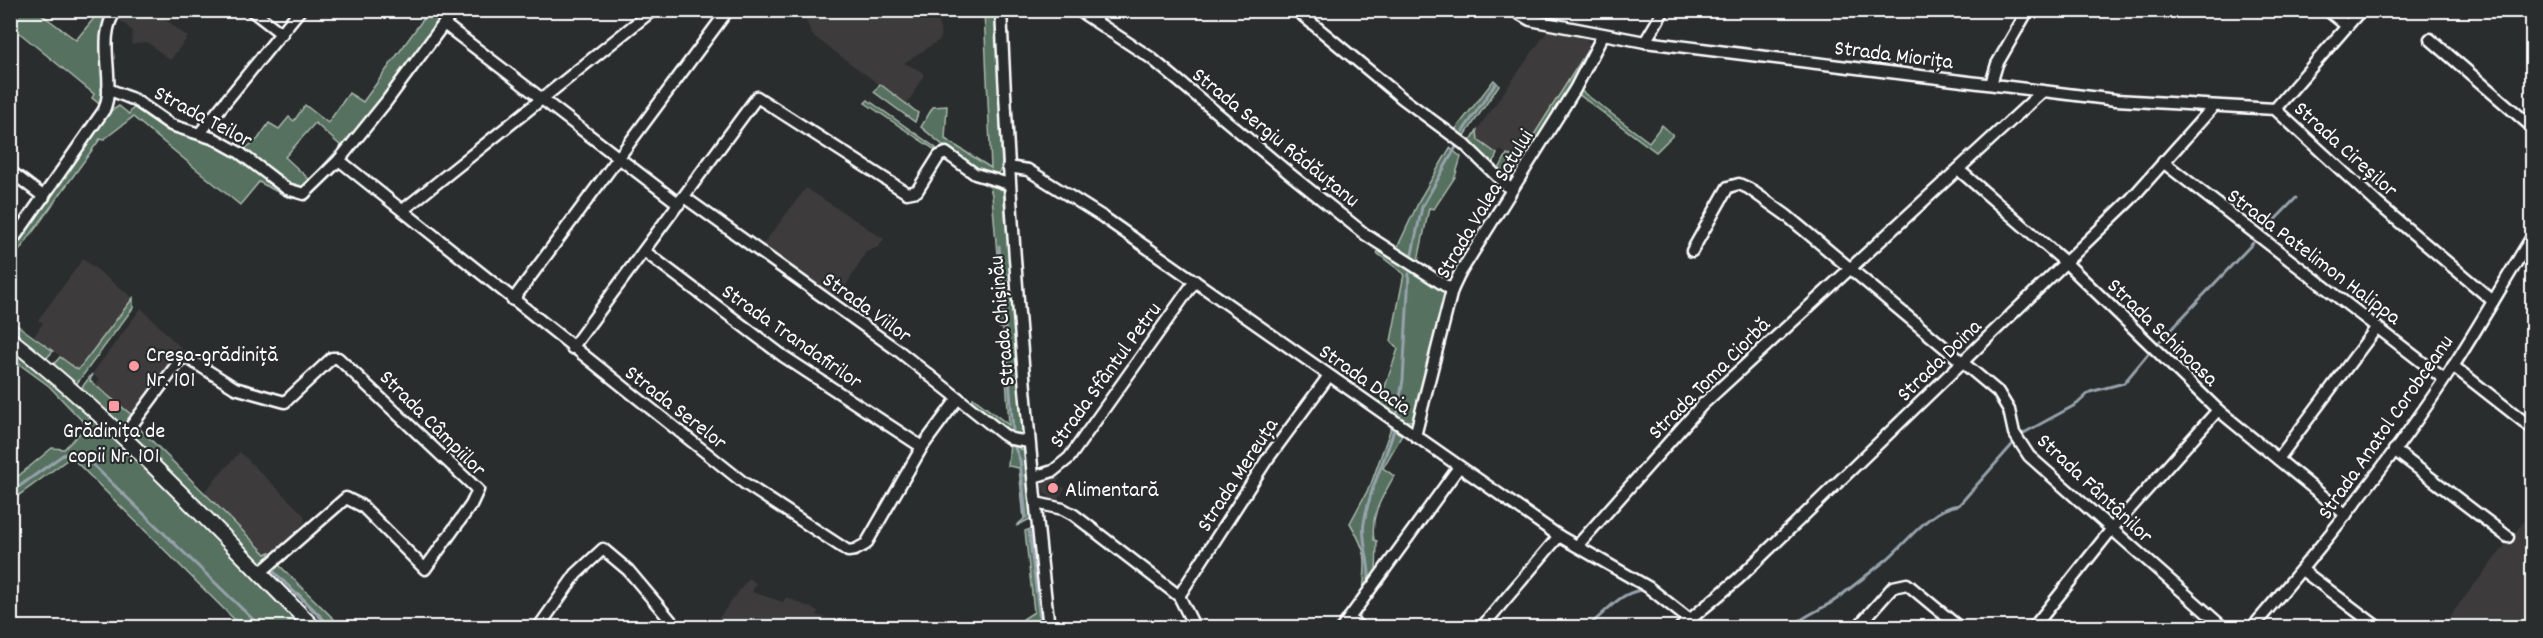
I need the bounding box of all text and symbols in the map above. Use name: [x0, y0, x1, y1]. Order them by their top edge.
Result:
street label: Strada Miorița: [1832, 34, 1955, 79]
street label: Strada Sergiu Rădăuțanu: [1184, 61, 1365, 216]
street label: Strada Teilor: [148, 79, 258, 157]
street label: Strada Cireșilor: [2286, 95, 2404, 207]
street label: Strada Valea Satului: [1429, 124, 1543, 285]
street label: Strada Patelimon Halippa: [2219, 182, 2407, 334]
street label: Strada Chișinău: [982, 254, 1025, 387]
street label: Strada Viilor: [815, 266, 918, 352]
street label: Strada Schinoasa: [2099, 272, 2225, 395]
street label: Strada Trandafirilor: [714, 278, 868, 399]
street label: Strada Sfântul Petru: [1043, 297, 1170, 456]
street label: Strada Toma Ciorbă: [1642, 311, 1779, 448]
street label: Strada Doina: [1891, 313, 1990, 410]
street label: Strada Anatol Corobceanu: [2311, 329, 2462, 527]
street label: Strada Dacia: [1311, 338, 1417, 425]
place label: Creșa-grădiniță Nr. 101: [146, 341, 278, 397]
marker: Creșa-grădiniță Nr. 101: [127, 359, 141, 373]
street label: Strada Serelor: [617, 359, 733, 459]
street label: Strada Câmpiilor: [371, 364, 493, 486]
marker: Grădinița de copii Nr. 101: [107, 399, 121, 413]
street label: Strada Mereuța: [1190, 412, 1288, 539]
place label: Grădinița de copii Nr. 101: [63, 417, 165, 473]
street label: Strada Fântânilor: [2028, 427, 2159, 552]
place label: Alimentară: [1065, 476, 1159, 507]
marker: Alimentară: [1046, 481, 1060, 495]

